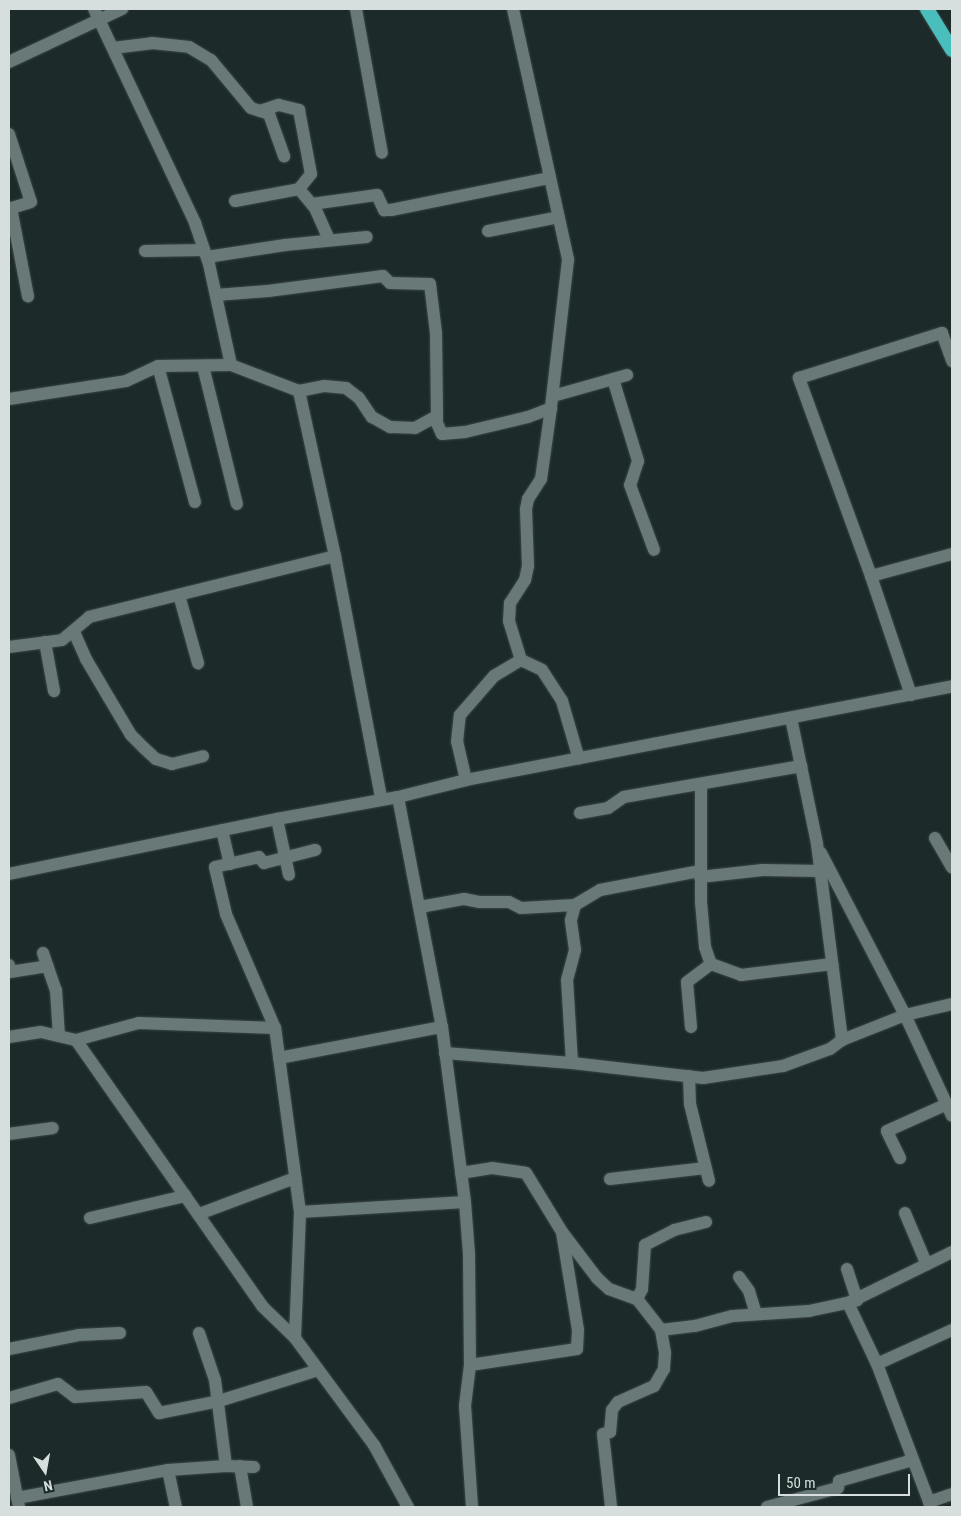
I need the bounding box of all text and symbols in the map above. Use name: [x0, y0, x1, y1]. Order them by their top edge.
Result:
north arrow: [20, 1446, 70, 1496]
scale bar: [781, 1464, 914, 1496]
text: 50 m: [786, 1474, 816, 1492]
text: N: [42, 1477, 54, 1494]

